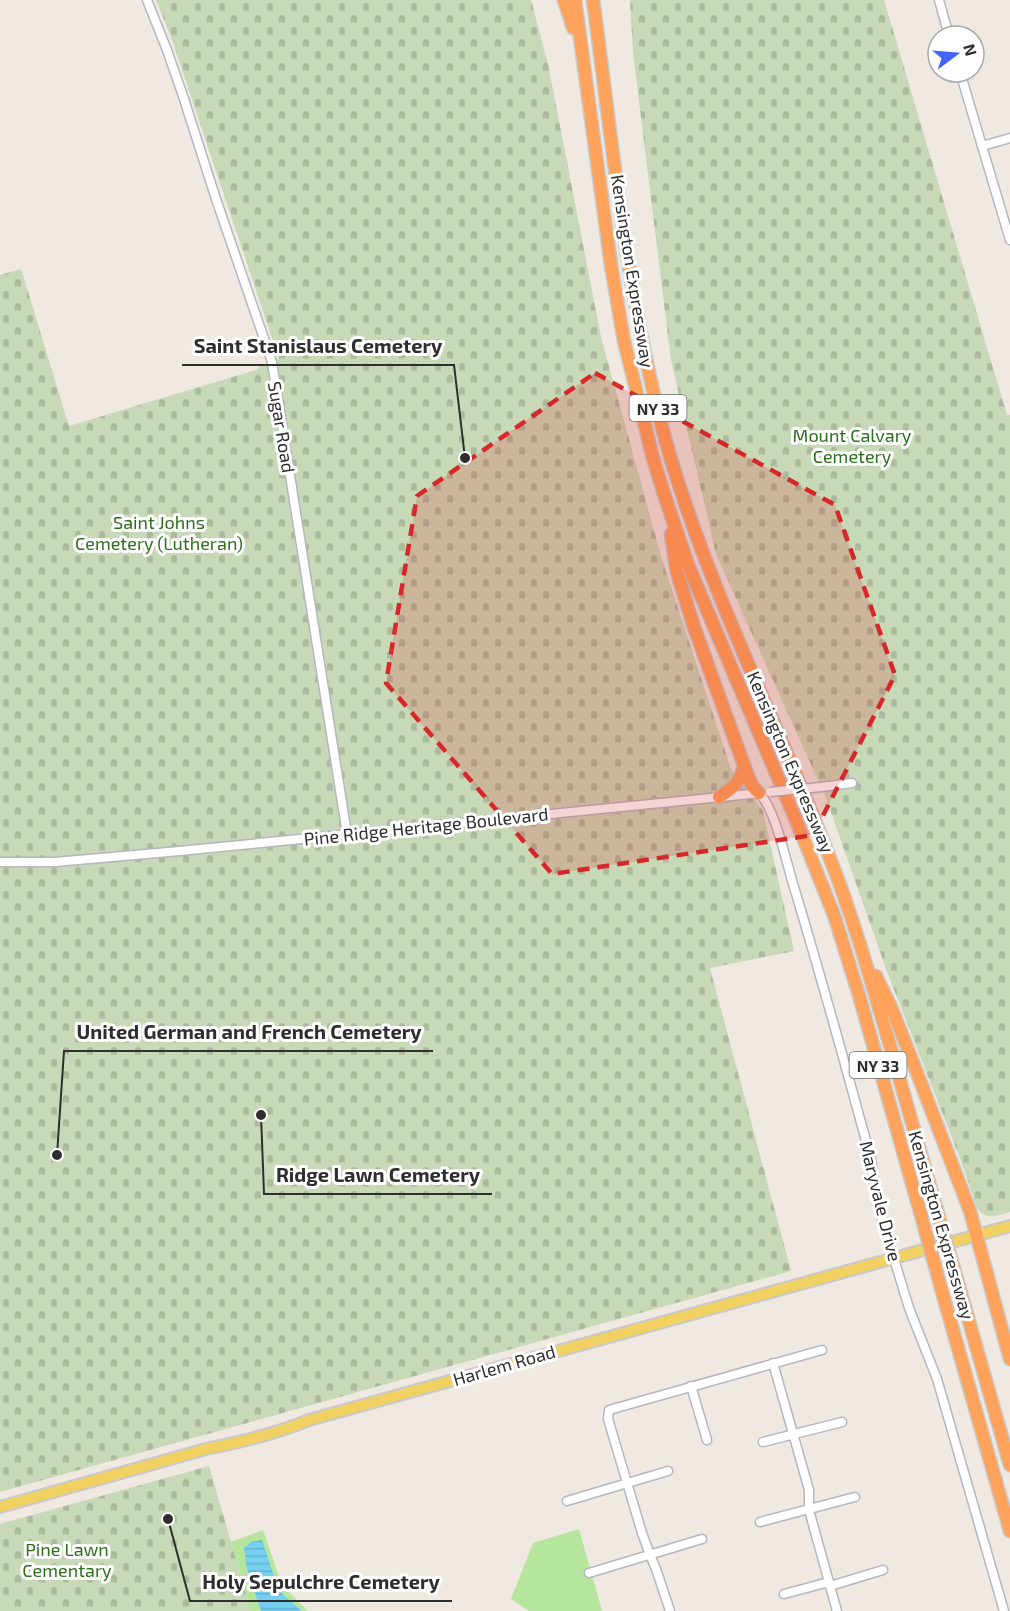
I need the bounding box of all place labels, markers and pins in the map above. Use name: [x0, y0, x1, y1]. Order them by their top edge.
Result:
callout: Saint Stanislaus Cemetery: [182, 327, 454, 365]
callout: United German and French Cemetery: [64, 1013, 433, 1051]
callout: Ridge Lawn Cemetery: [264, 1156, 492, 1194]
callout: Holy Sepulchre Cemetery: [190, 1563, 452, 1601]

